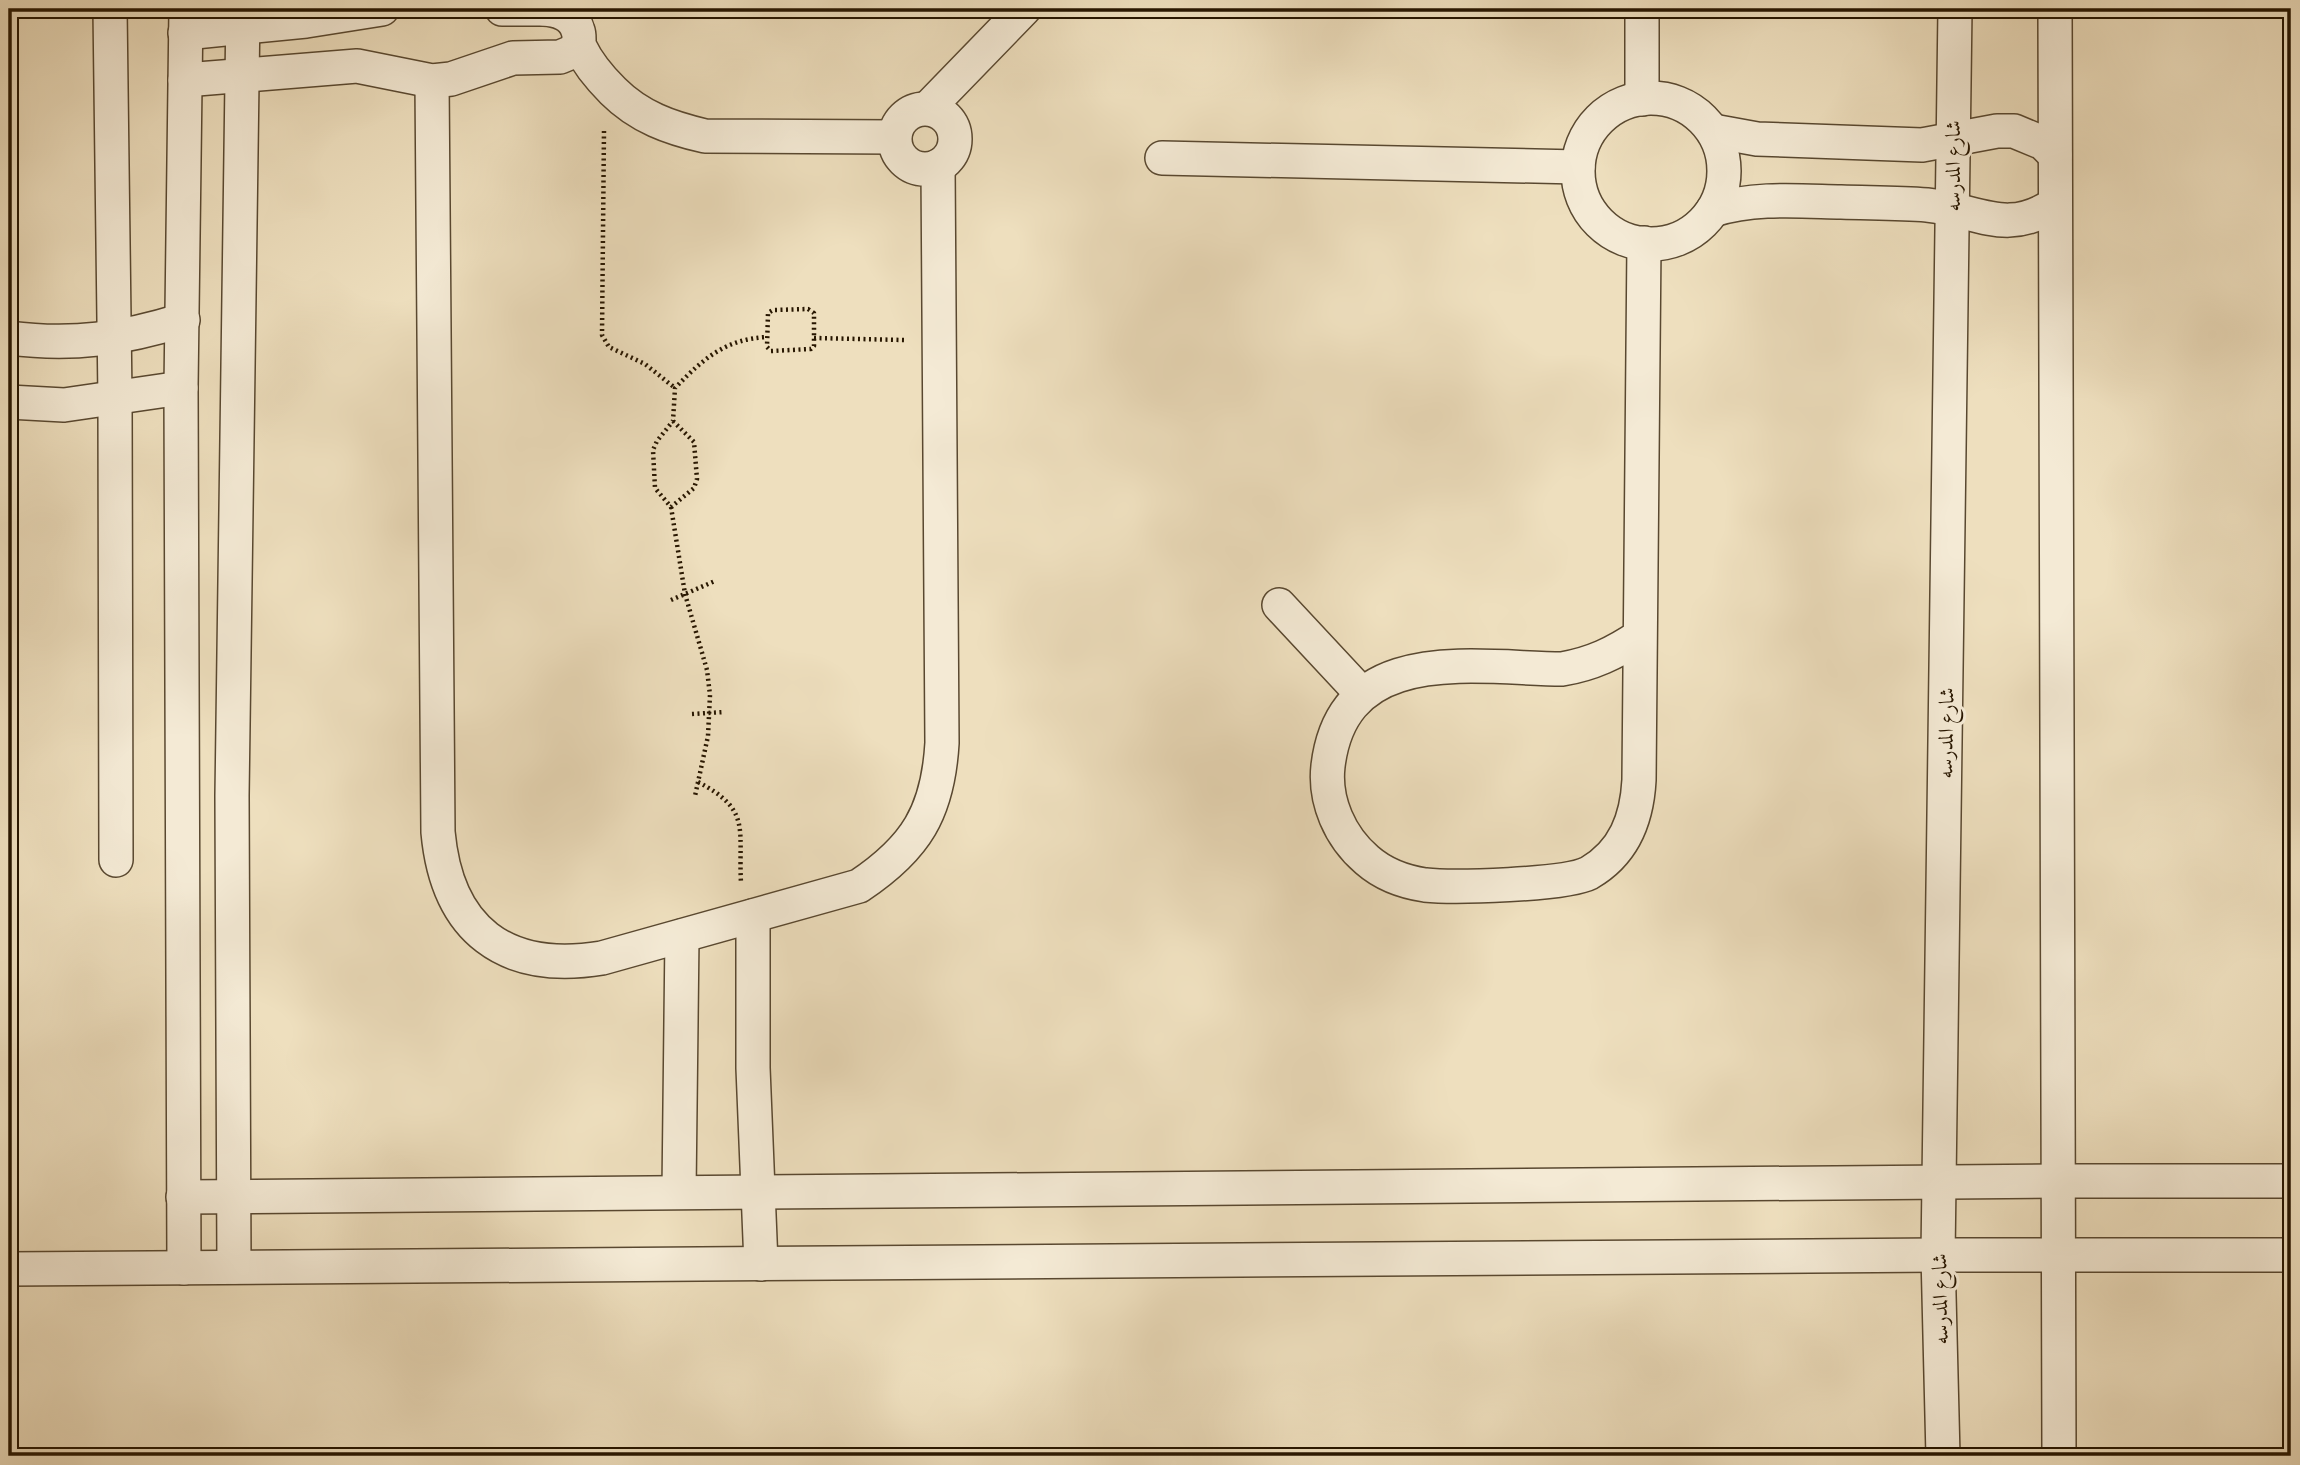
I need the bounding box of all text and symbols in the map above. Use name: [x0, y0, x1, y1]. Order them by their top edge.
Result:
street label: شارع المدرسه: [1941, 120, 1971, 212]
street label: شارع المدرسه: [1933, 687, 1965, 779]
street label: شارع المدرسه: [1927, 1253, 1959, 1345]

